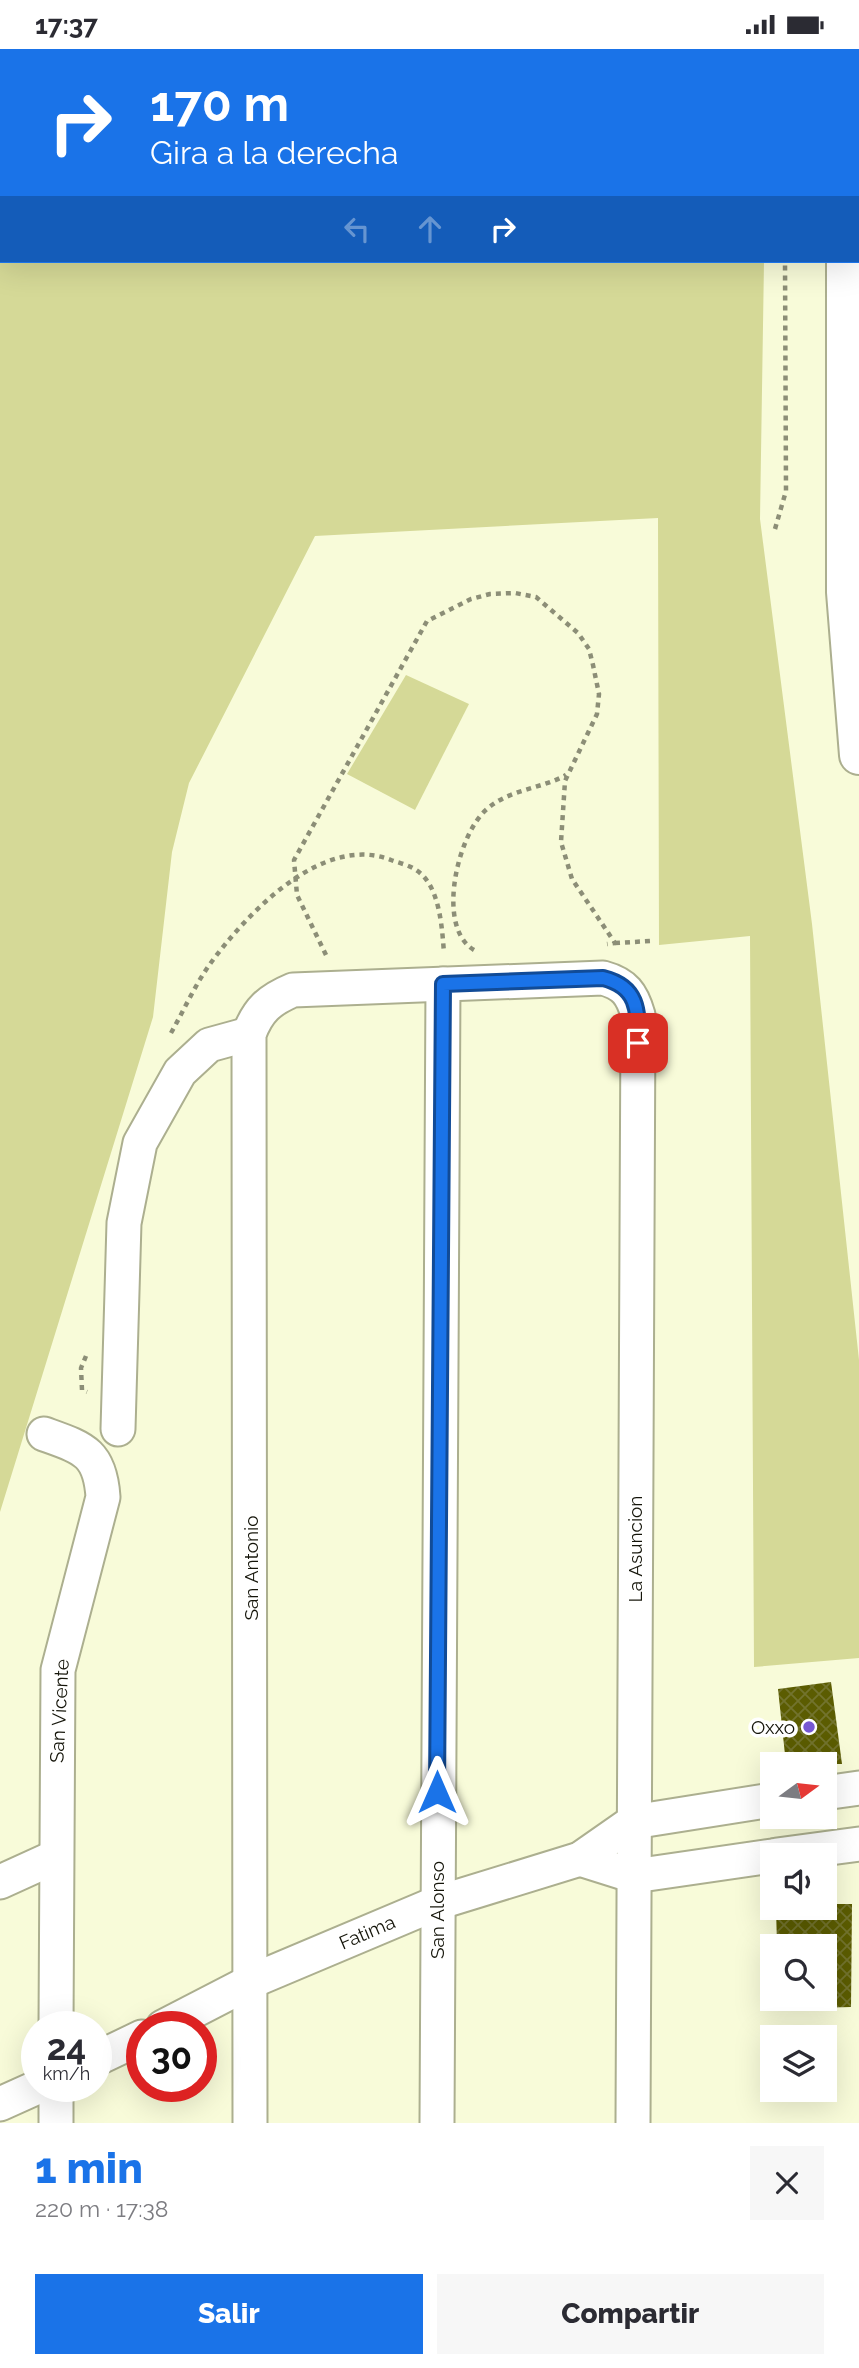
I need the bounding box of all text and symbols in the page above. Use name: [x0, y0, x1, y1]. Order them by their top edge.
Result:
text: 17:37: [35, 10, 98, 40]
text: 170 m: [150, 75, 289, 132]
icon: right: [35, 77, 126, 168]
text: Gira a la derecha: [150, 134, 398, 171]
icon: left: [338, 210, 376, 248]
icon: ahead: [411, 210, 449, 248]
icon: right: [484, 210, 522, 248]
pin: [608, 1013, 668, 1073]
icon: arrive: [619, 1024, 657, 1062]
street label: La Asuncion: [624, 1496, 646, 1602]
street label: San Antonio: [240, 1515, 262, 1621]
street label: San Vicente: [45, 1658, 73, 1764]
place label: Oxxo: [751, 1716, 795, 1738]
marker: Oxxo: [801, 1719, 817, 1735]
north arrow: [760, 1752, 836, 1829]
map controls: [760, 1752, 837, 2102]
position arrow: [400, 1755, 474, 1829]
button: sound: [760, 1843, 837, 1920]
street label: San Alonso: [426, 1861, 448, 1959]
street label: Fatima: [336, 1910, 398, 1954]
button: search: [760, 1934, 837, 2011]
speed limit sign: 30: [126, 2011, 217, 2102]
button: layers: [760, 2025, 837, 2102]
text: 24: [47, 2027, 86, 2068]
text: km/h: [43, 2063, 90, 2084]
text: 1 min: [35, 2144, 143, 2193]
button: close: [750, 2146, 824, 2220]
text: 220 m · 17:38: [35, 2195, 168, 2222]
button: Salir: [35, 2274, 423, 2354]
button: Compartir: [437, 2274, 824, 2354]

